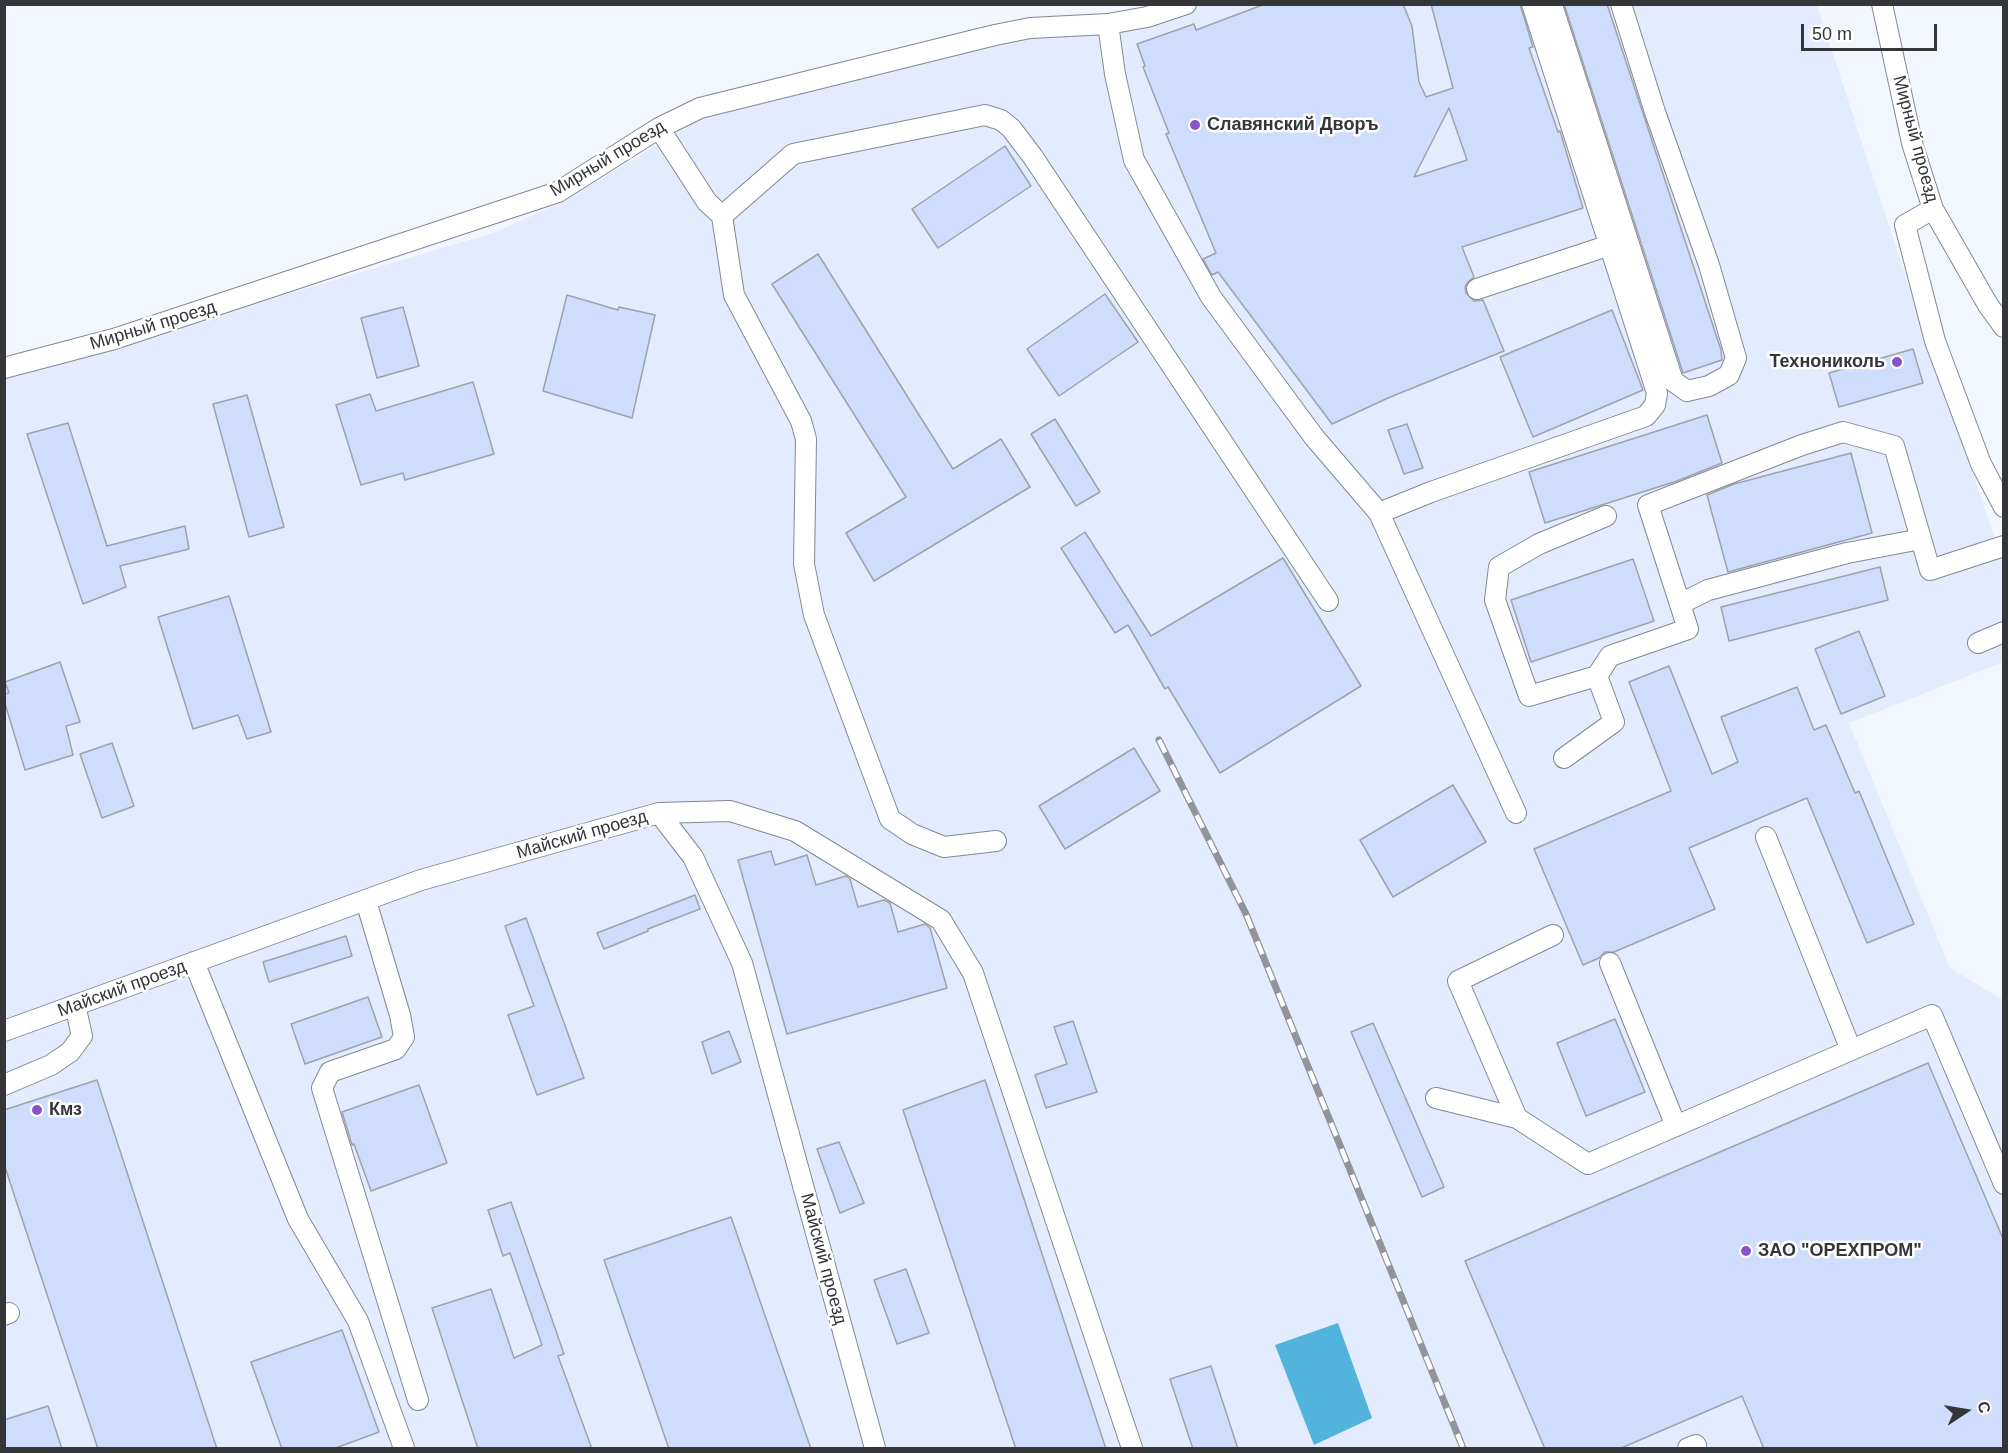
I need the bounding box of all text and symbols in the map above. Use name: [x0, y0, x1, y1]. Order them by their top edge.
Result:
scale bar: [1804, 12, 1940, 50]
text: 50 m: [1812, 24, 1852, 44]
street label: Мирный проезд: [1888, 73, 1942, 205]
place label: Cлавянский Дворъ: [1207, 114, 1379, 136]
street label: Мирный проезд: [546, 116, 670, 202]
marker: Cлавянский Дворъ: [1188, 118, 1202, 132]
street label: Мирный проезд: [87, 297, 219, 355]
place label: Технониколь: [1769, 351, 1885, 373]
marker: Технониколь: [1890, 355, 1904, 369]
street label: Майский проезд: [514, 806, 650, 864]
street label: Майский проезд: [55, 956, 189, 1022]
place label: Кмз: [49, 1099, 82, 1121]
marker: Кмз: [30, 1103, 44, 1117]
street label: Майский проезд: [795, 1191, 851, 1327]
place label: ЗАО "ОРЕХПРОМ": [1758, 1240, 1922, 1262]
marker: ЗАО "ОРЕХПРОМ": [1739, 1244, 1753, 1258]
north arrow: [1936, 1381, 1996, 1441]
text: С: [1975, 1400, 1994, 1415]

